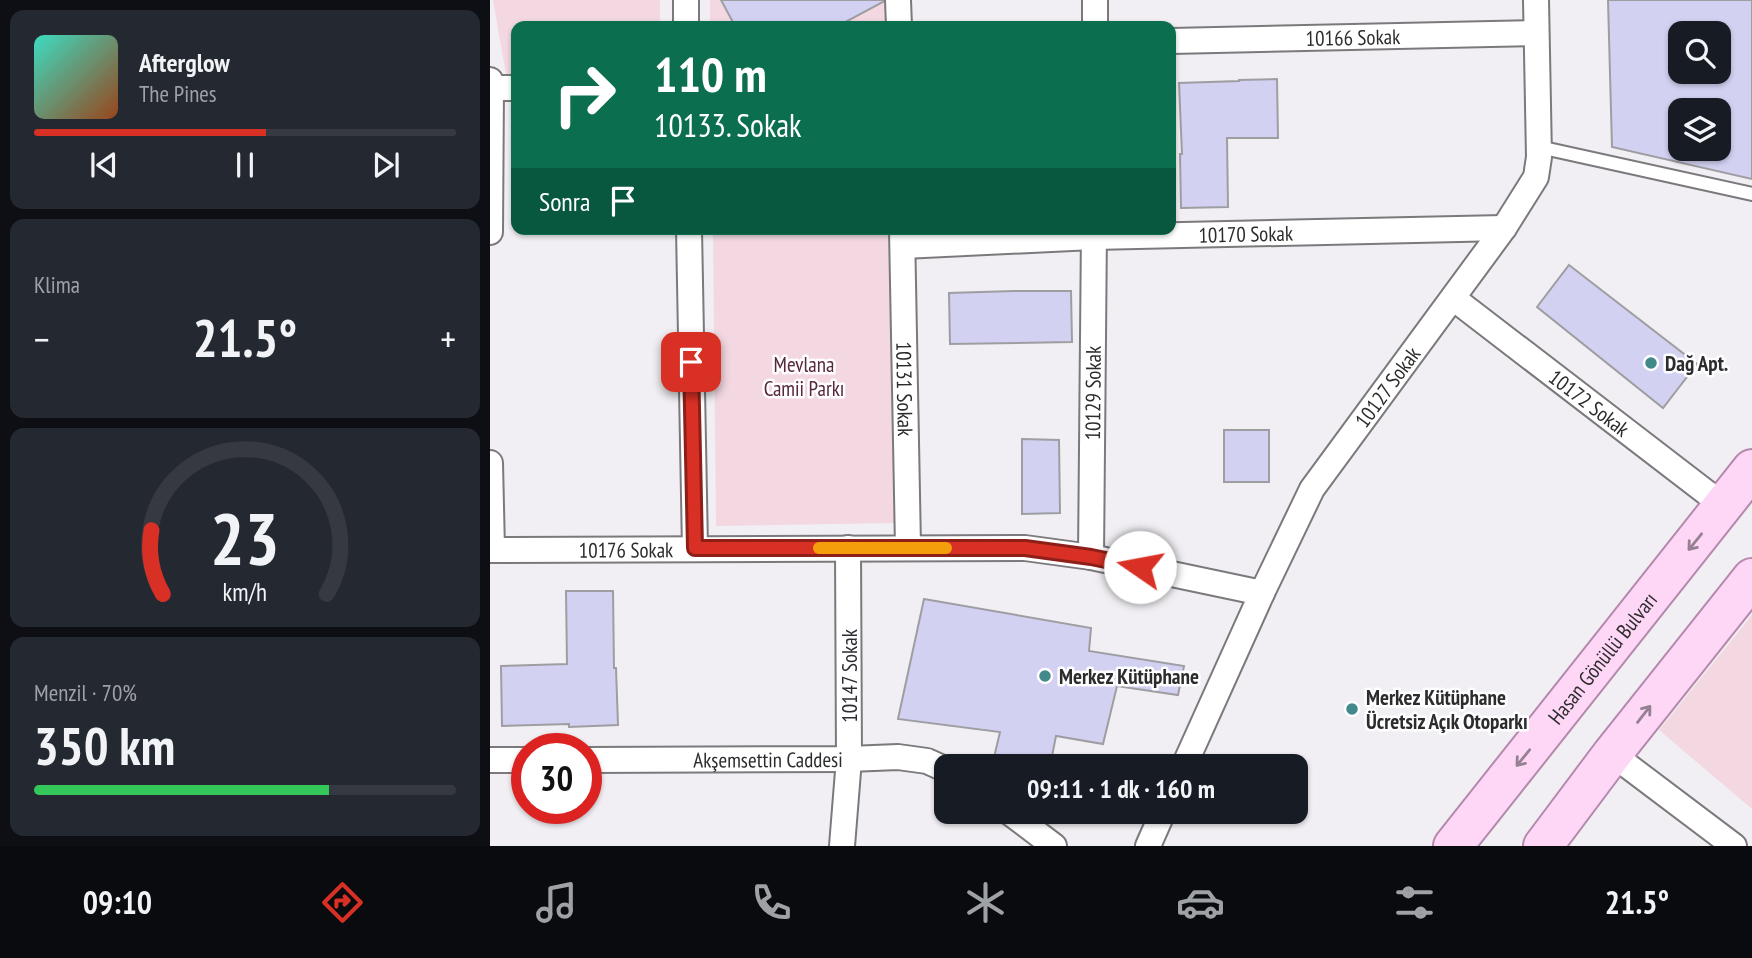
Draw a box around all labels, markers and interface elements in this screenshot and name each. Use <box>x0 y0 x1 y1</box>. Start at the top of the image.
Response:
map controls <box>1668 21 1731 161</box>
button: search <box>1668 21 1731 84</box>
street label: 10166 Sokak <box>1305 22 1400 52</box>
text: 110 m <box>654 42 767 106</box>
text: Afterglow <box>139 46 230 79</box>
icon: right <box>539 49 630 140</box>
text: The Pines <box>139 79 217 108</box>
button: layers <box>1668 98 1731 161</box>
text: 10133. Sokak <box>654 104 802 146</box>
icon: previous <box>85 146 123 184</box>
icon: pause <box>226 146 264 184</box>
icon: next <box>367 146 405 184</box>
icon: arrive <box>604 182 642 220</box>
text: Sonra <box>539 185 590 218</box>
street label: 10170 Sokak <box>1198 219 1293 248</box>
text: Klima <box>34 270 80 299</box>
text: 21.5° <box>193 304 297 371</box>
text: − <box>34 314 50 363</box>
text: + <box>440 314 456 363</box>
pin <box>661 332 721 392</box>
street label: 10131 Sokak <box>891 341 919 436</box>
street label: 10127 Sokak <box>1349 341 1426 433</box>
icon: arrive <box>672 343 710 381</box>
street label: 10129 Sokak <box>1079 346 1106 440</box>
place label: Dağ Apt. <box>1665 350 1728 377</box>
park label: Mevlana Camii Parkı <box>764 351 844 402</box>
marker: Dağ Apt. <box>1643 355 1659 371</box>
street label: 10172 Sokak <box>1544 363 1635 442</box>
text: 23 <box>210 490 280 584</box>
position arrow <box>1103 530 1177 604</box>
one-way arrow <box>1687 533 1703 551</box>
street label: 10176 Sokak <box>579 536 673 563</box>
text: km/h <box>223 575 267 607</box>
street label: Hasan Gönüllü Bulvarı <box>1542 587 1663 729</box>
street label: 10147 Sokak <box>836 629 863 723</box>
place label: Merkez Kütüphane <box>1059 663 1199 690</box>
marker: Merkez Kütüphane <box>1037 668 1053 684</box>
text: Menzil · 70% <box>34 678 137 707</box>
place label: Merkez Kütüphane Ücretsiz Açık Otoparkı <box>1366 684 1528 735</box>
marker: Merkez Kütüphane Ücretsiz Açık Otoparkı <box>1344 701 1360 717</box>
one-way arrow <box>1636 706 1652 724</box>
text: 350 km <box>34 712 175 779</box>
speed limit sign: 30 <box>511 733 602 824</box>
street label: Akşemsettin Caddesi <box>693 746 843 773</box>
one-way arrow <box>1515 749 1530 767</box>
text: 09:11 · 1 dk · 160 m <box>1027 772 1215 805</box>
icon: directions <box>318 878 367 927</box>
icon: music <box>532 878 581 927</box>
icon: phone <box>747 878 796 927</box>
icon: climate <box>961 878 1010 927</box>
icon: car <box>1176 878 1225 927</box>
icon: filters <box>1390 878 1439 927</box>
text: 09:10 <box>83 881 152 923</box>
text: 21.5° <box>1605 881 1669 923</box>

